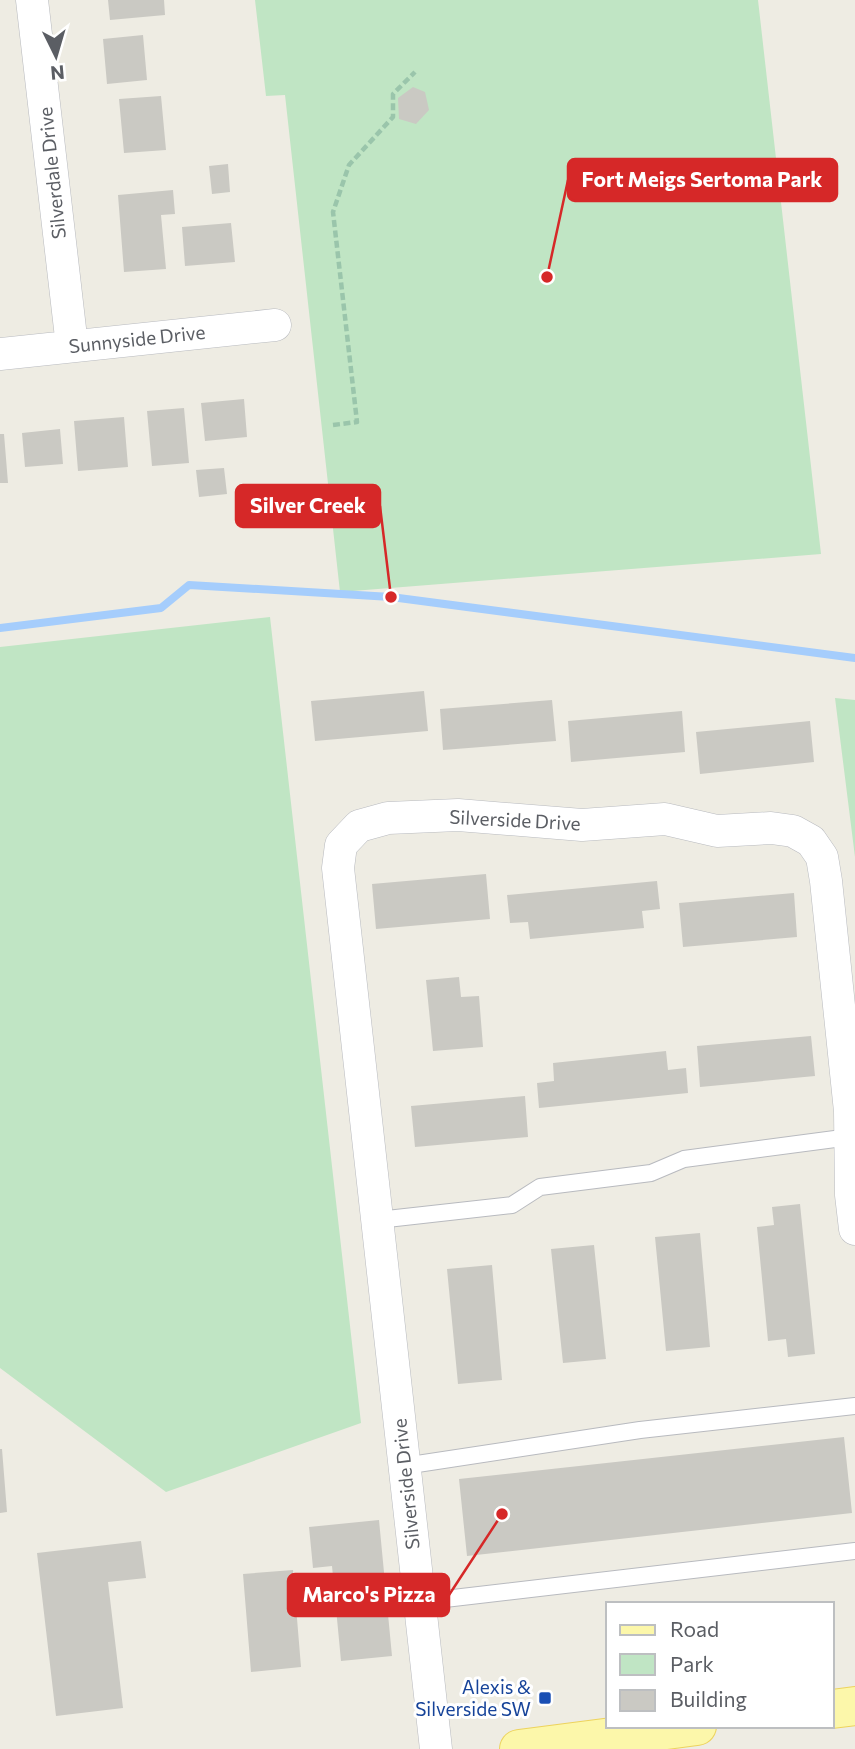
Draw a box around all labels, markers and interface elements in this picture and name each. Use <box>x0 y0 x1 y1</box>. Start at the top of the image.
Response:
north arrow <box>21 21 91 91</box>
text: N <box>49 61 66 86</box>
street label: Silverdale Drive <box>33 106 70 240</box>
callout: Fort Meigs Sertoma Park <box>568 159 837 201</box>
text: Fort Meigs Sertoma Park <box>582 166 822 191</box>
street label: Sunnyside Drive <box>68 320 206 357</box>
callout: Silver Creek <box>236 485 380 527</box>
text: Silver Creek <box>250 492 366 517</box>
street label: Silverside Drive <box>449 805 581 834</box>
street label: Silverside Drive <box>387 1417 424 1551</box>
callout: Marco's Pizza <box>288 1574 449 1616</box>
text: Marco's Pizza <box>303 1581 435 1606</box>
legend <box>606 1602 834 1728</box>
text: Road <box>670 1616 719 1641</box>
text: Park <box>670 1651 714 1676</box>
place label: Alexis & Silverside SW <box>415 1675 531 1720</box>
text: Building <box>670 1686 747 1711</box>
marker: Alexis & Silverside SW <box>537 1690 553 1706</box>

